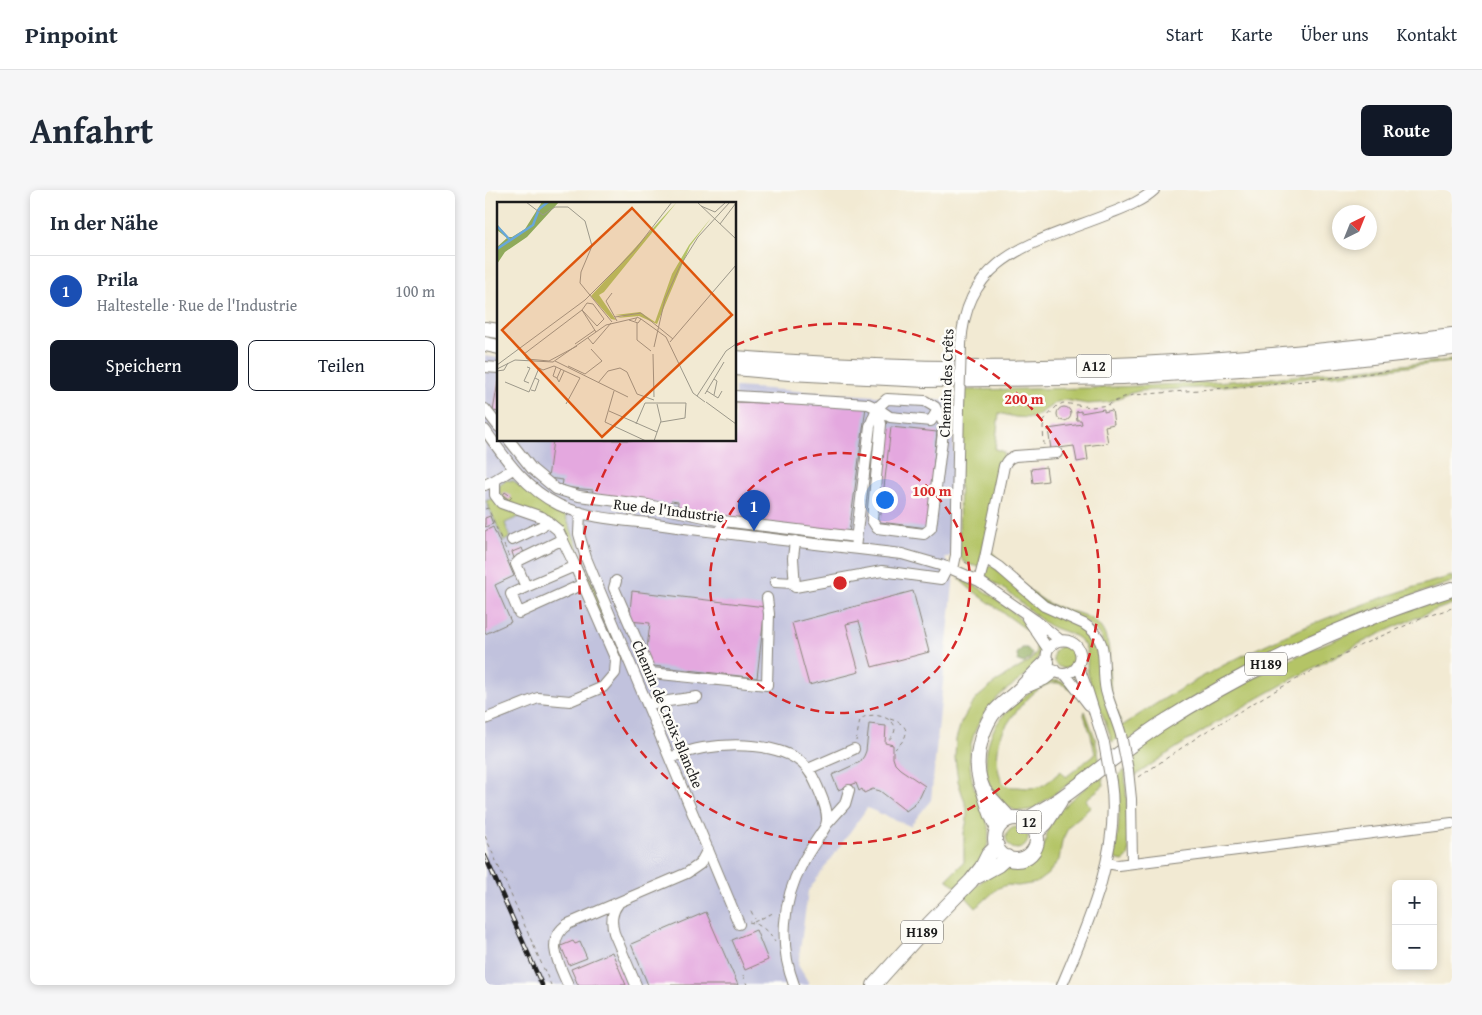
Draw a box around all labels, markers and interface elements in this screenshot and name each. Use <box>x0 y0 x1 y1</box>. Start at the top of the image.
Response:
text: Pinpoint <box>25 17 118 52</box>
text: Start <box>1166 21 1203 48</box>
text: Karte <box>1231 21 1273 48</box>
text: Über uns <box>1301 21 1369 48</box>
text: Kontakt <box>1397 21 1457 48</box>
text: Anfahrt <box>30 105 153 156</box>
button: Route <box>1361 105 1452 156</box>
inset map <box>497 202 736 441</box>
north arrow <box>1332 205 1377 250</box>
text: In der Nähe <box>50 207 158 238</box>
text: Prila <box>97 265 138 293</box>
text: 1 <box>62 279 70 303</box>
text: 100 m <box>395 279 435 303</box>
text: Haltestelle · Rue de l'Industrie <box>97 293 297 317</box>
street label: Chemin des Crêts <box>934 328 958 438</box>
button: Speichern <box>50 340 238 391</box>
button: Teilen <box>248 340 435 391</box>
road number: A12 <box>1077 355 1111 378</box>
text: 200 m <box>1004 388 1044 409</box>
text: 100 m <box>912 480 952 501</box>
your location <box>872 487 898 513</box>
pin: 1 <box>738 490 770 531</box>
street label: Rue de l'Industrie <box>612 493 726 527</box>
centre of rings <box>831 574 849 592</box>
street label: Chemin de Croix-Blanche <box>627 637 709 791</box>
road number: H189 <box>1245 652 1287 676</box>
road number: 12 <box>1017 810 1041 834</box>
map controls <box>1392 880 1437 970</box>
button: + <box>1392 880 1437 925</box>
road number: H189 <box>901 920 943 944</box>
button: − <box>1392 925 1437 970</box>

